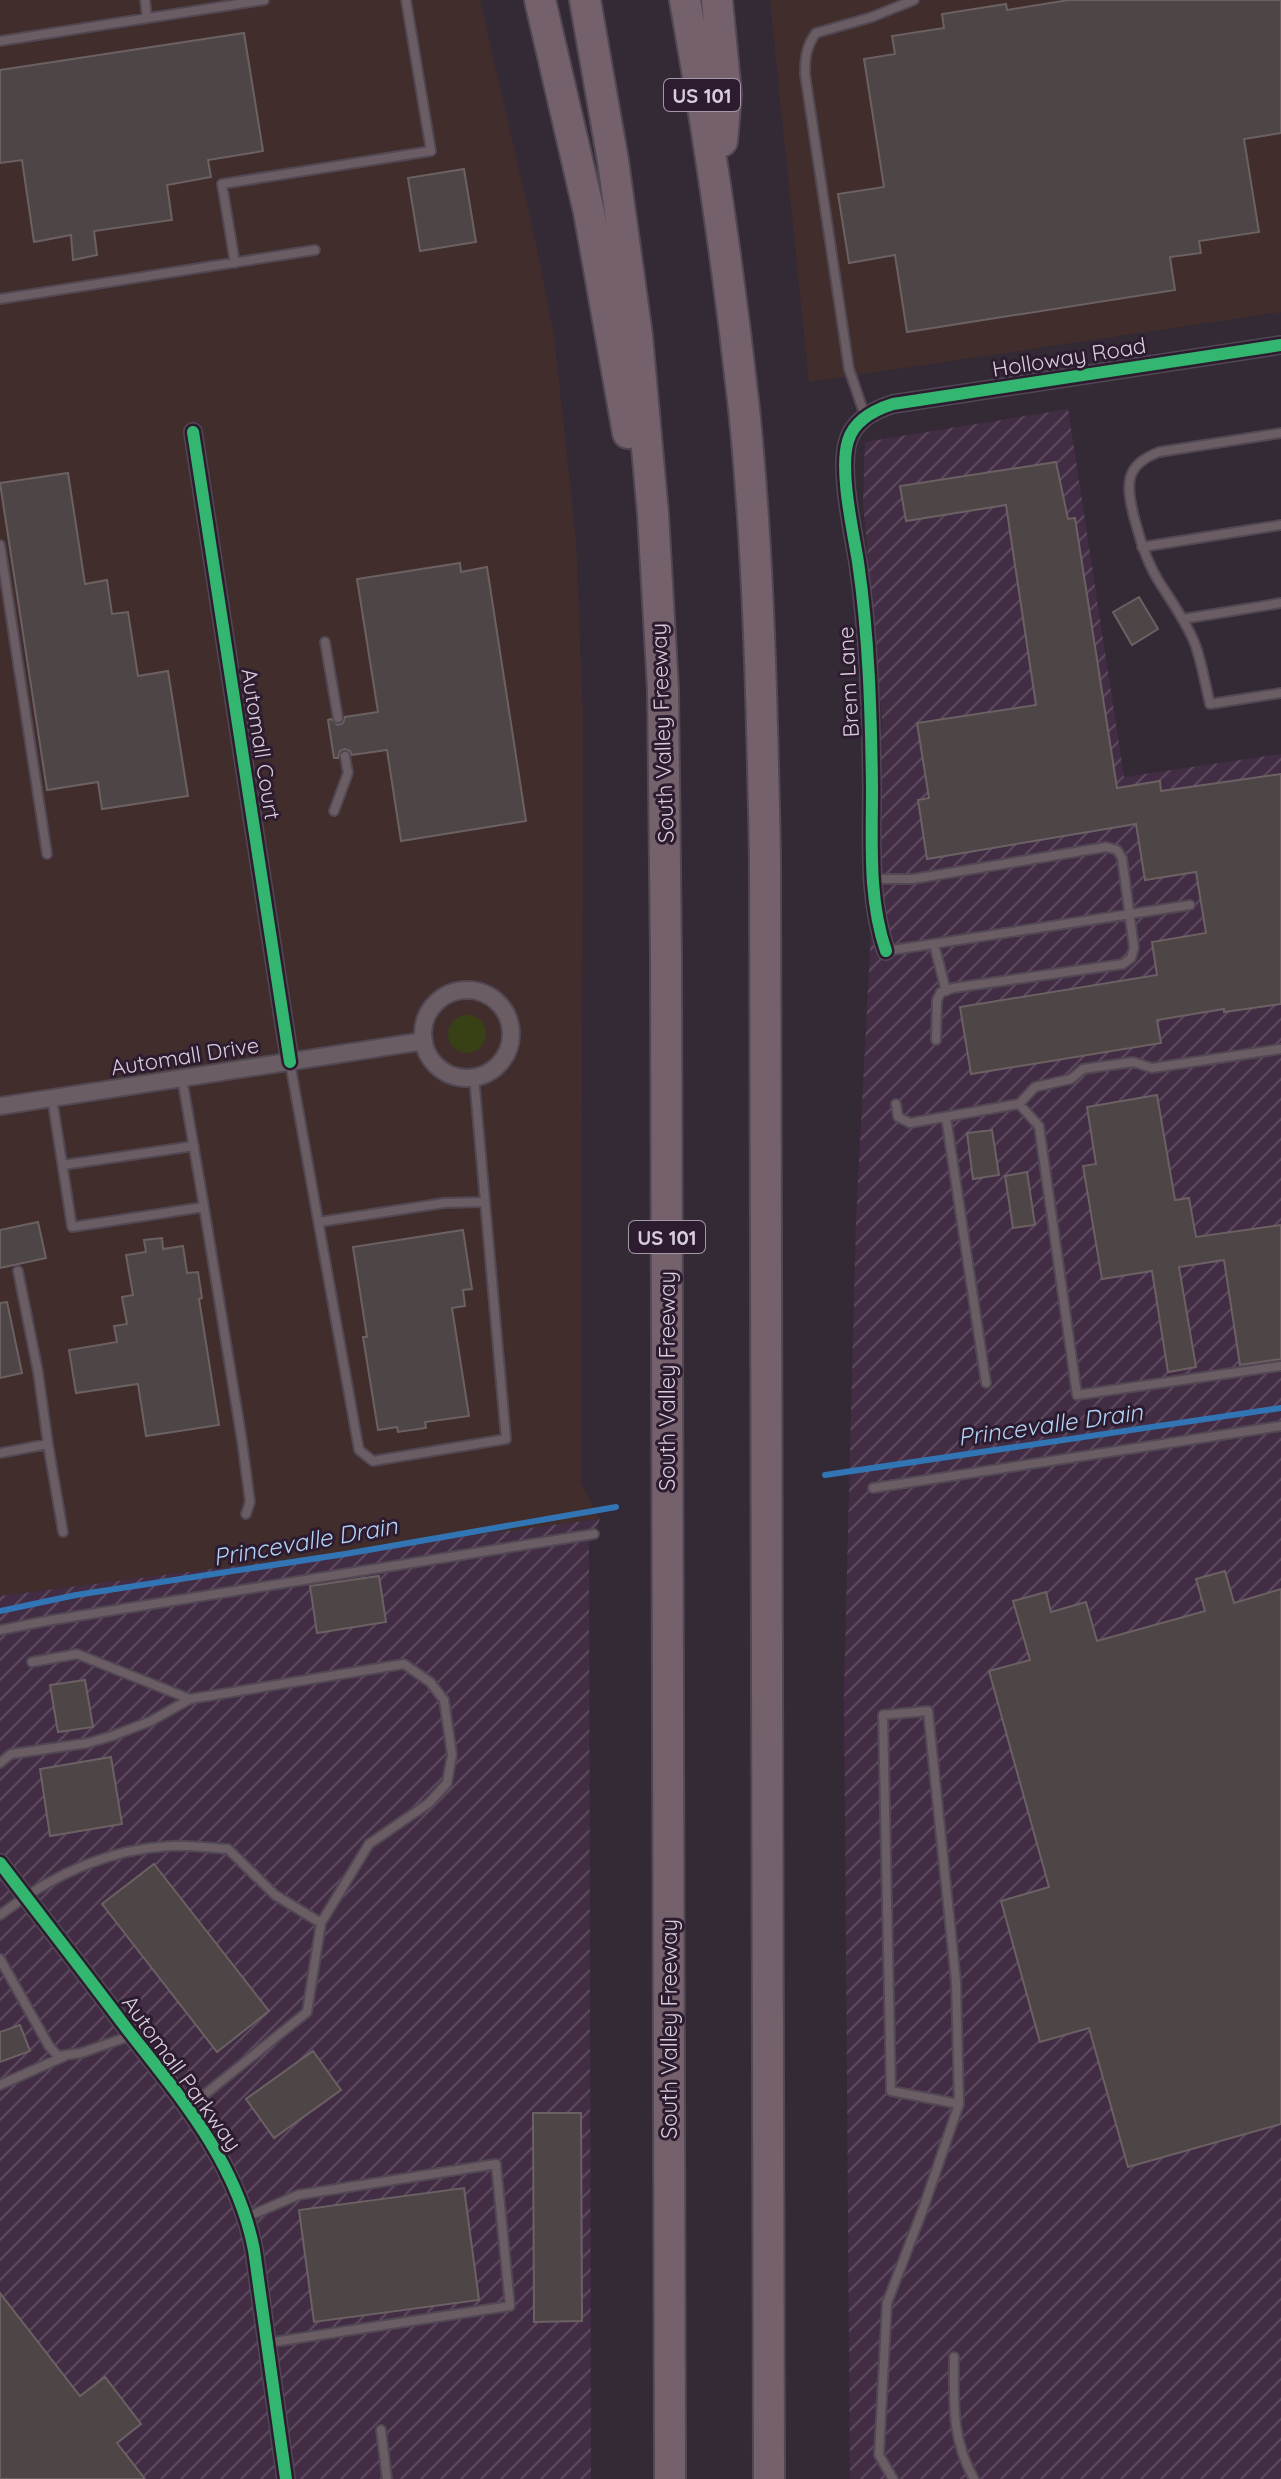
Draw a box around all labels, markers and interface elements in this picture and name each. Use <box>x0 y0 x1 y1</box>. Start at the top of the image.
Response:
road number: US 101 <box>664 79 740 111</box>
street label: Holloway Road <box>990 331 1148 383</box>
street label: South Valley Freeway <box>644 623 680 843</box>
street label: Brem Lane <box>831 626 865 738</box>
street label: Automall Court <box>235 666 287 822</box>
street label: Automall Drive <box>109 1030 261 1082</box>
road number: US 101 <box>629 1221 705 1253</box>
street label: South Valley Freeway <box>653 1271 681 1491</box>
water label: Princevalle Drain <box>956 1396 1145 1452</box>
water label: Princevalle Drain <box>211 1510 400 1572</box>
street label: South Valley Freeway <box>655 1919 683 2139</box>
street label: Automall Parkway <box>116 1990 248 2156</box>

